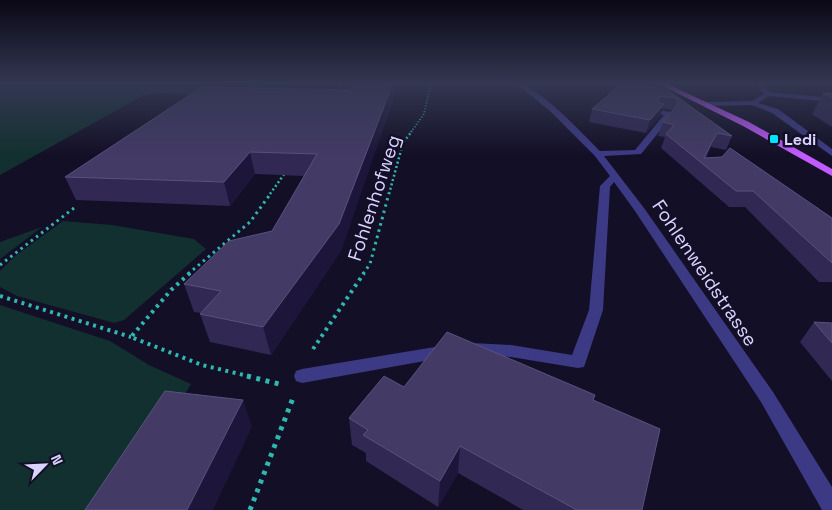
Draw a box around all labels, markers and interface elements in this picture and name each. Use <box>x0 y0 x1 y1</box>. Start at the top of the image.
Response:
place label: Ledi <box>784 129 816 150</box>
street label: Fohlenhofweg <box>342 132 406 264</box>
marker: Ledi <box>768 133 780 145</box>
street label: Fohlenweidstrasse <box>647 195 763 351</box>
north arrow <box>20 440 70 490</box>
text: N <box>47 452 67 468</box>

